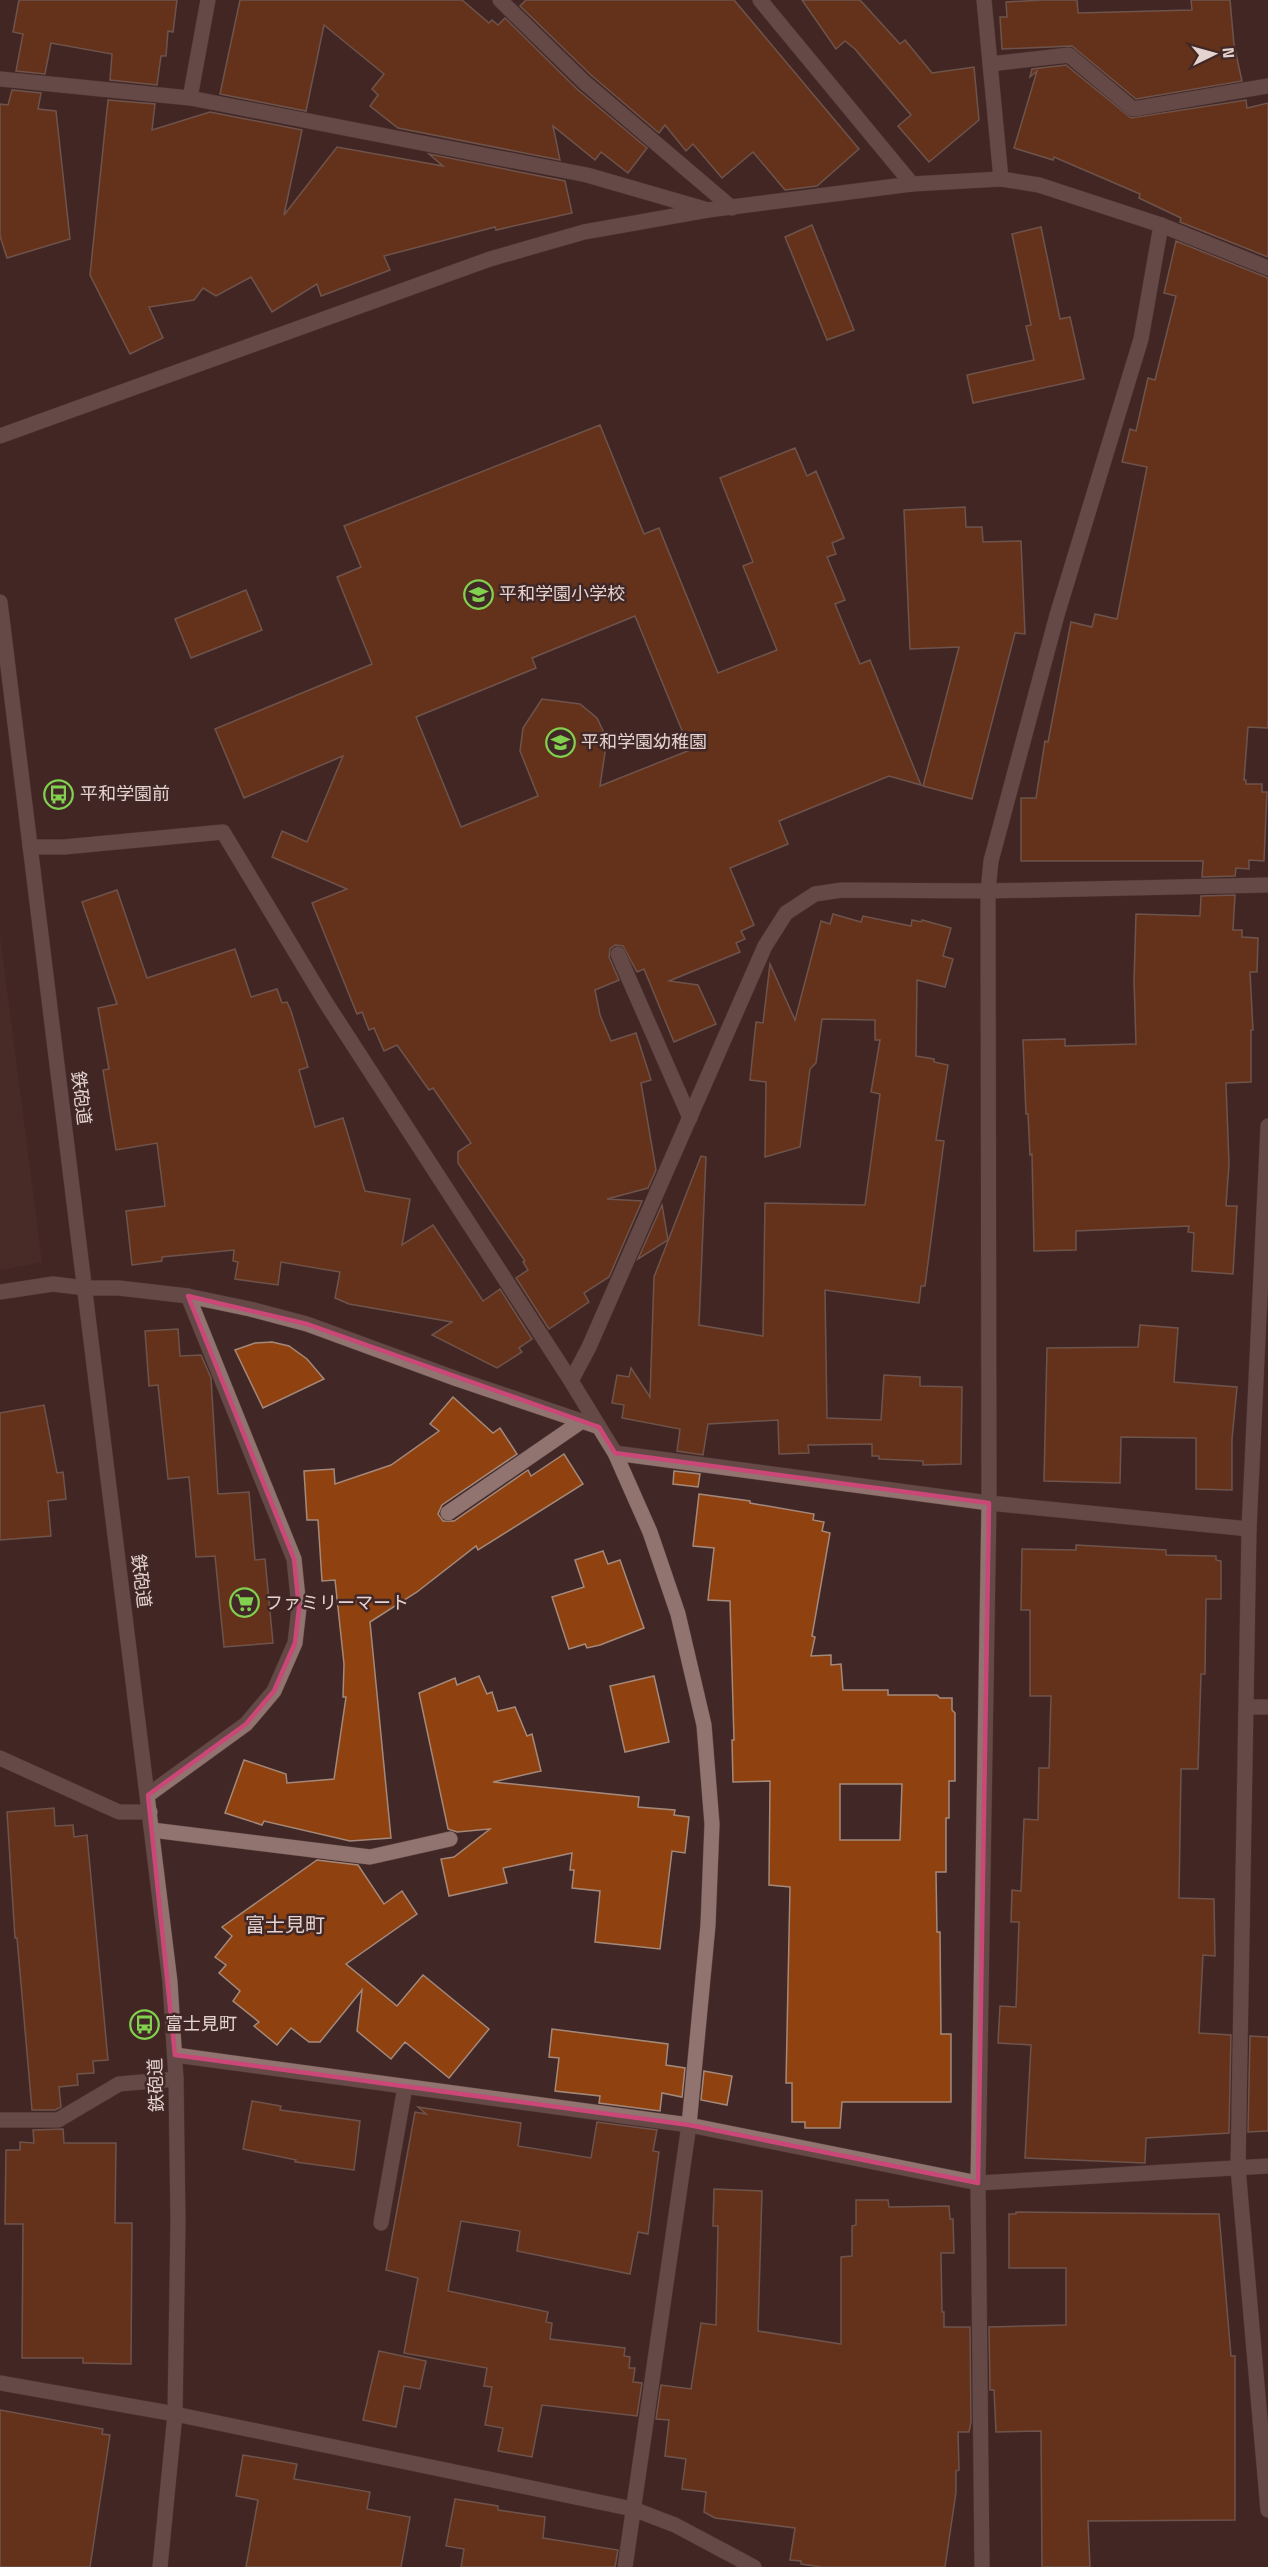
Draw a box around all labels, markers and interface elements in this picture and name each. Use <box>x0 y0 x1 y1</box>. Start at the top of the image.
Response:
north arrow <box>1184 24 1244 84</box>
text: N <box>1217 46 1241 59</box>
school or university icon: 平和学園小学校 <box>462 578 494 610</box>
place label: 平和学園小学校 <box>499 580 625 607</box>
school or university icon: 平和学園幼稚園 <box>544 726 576 758</box>
place label: 平和学園幼稚園 <box>581 728 707 755</box>
bus stop icon: 平和学園前 <box>43 778 75 810</box>
place label: 平和学園前 <box>80 780 170 807</box>
street label: 鉄砲道 <box>65 1069 98 1126</box>
street label: 鉄砲道 <box>125 1552 158 1609</box>
supermarket icon: ファミリーマート <box>228 1587 260 1619</box>
place label: ファミリーマート <box>265 1589 409 1616</box>
district label: 富士見町 <box>245 1909 325 1940</box>
bus stop icon: 富士見町 <box>128 2008 160 2040</box>
place label: 富士見町 <box>165 2010 237 2037</box>
street label: 鉄砲道 <box>141 2058 170 2112</box>

